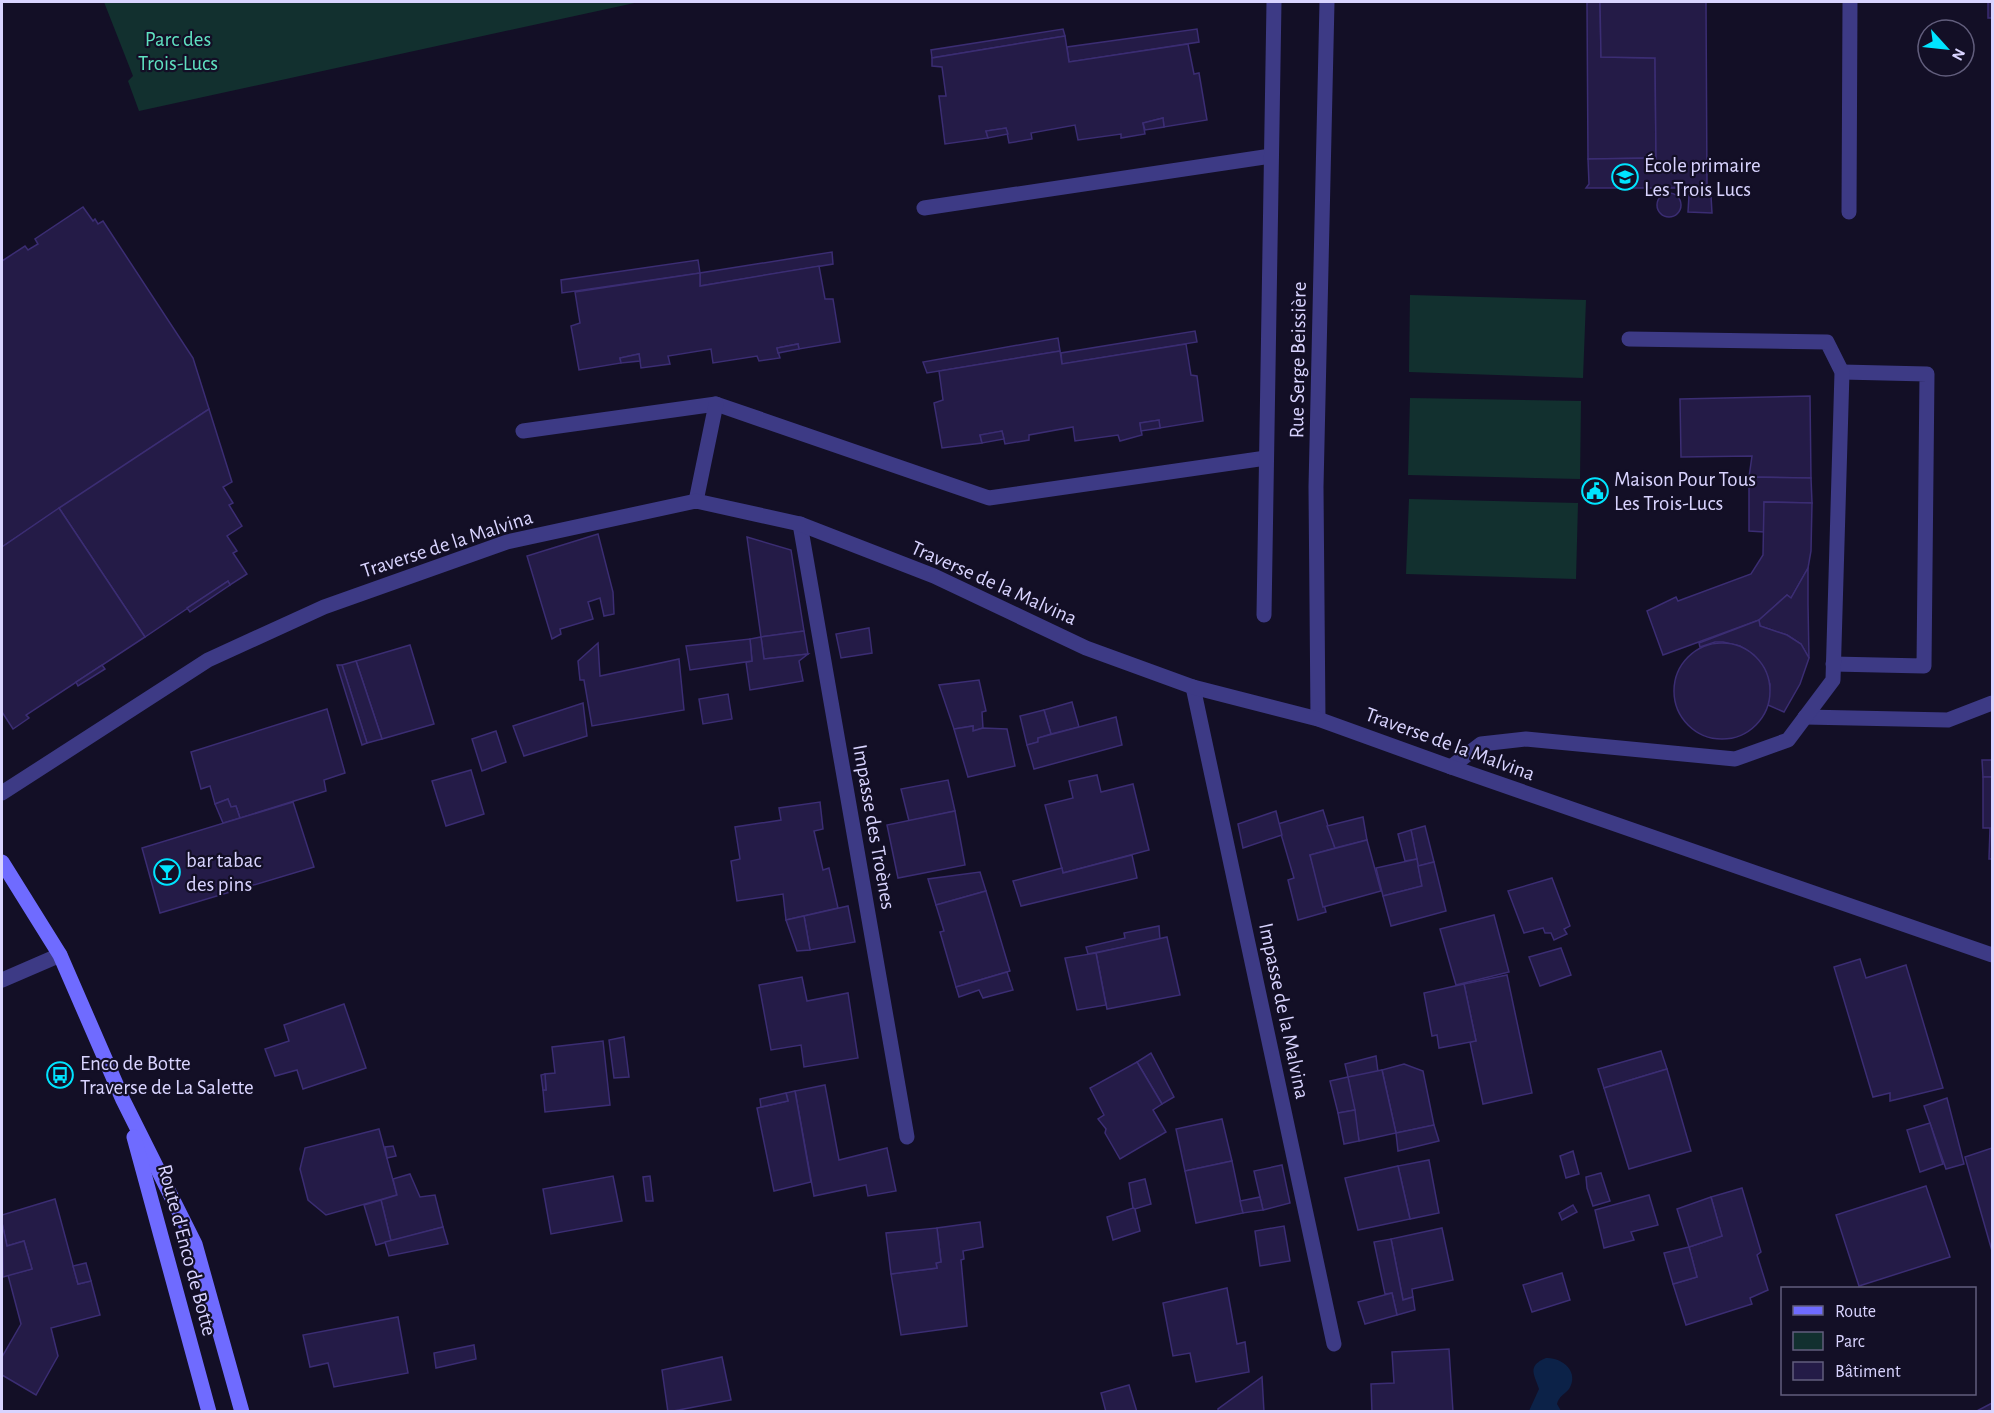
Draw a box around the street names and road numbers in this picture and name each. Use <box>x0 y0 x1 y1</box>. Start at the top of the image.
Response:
street label: Rue Serge Beissière <box>1286 281 1310 439</box>
street label: Traverse de la Malvina <box>359 506 536 582</box>
street label: Traverse de la Malvina <box>908 537 1080 629</box>
street label: Traverse de la Malvina <box>1362 704 1538 785</box>
street label: Impasse des Troènes <box>849 743 899 911</box>
street label: Impasse de la Malvina <box>1255 921 1313 1101</box>
street label: Route d'Enco de Botte <box>154 1162 220 1338</box>

